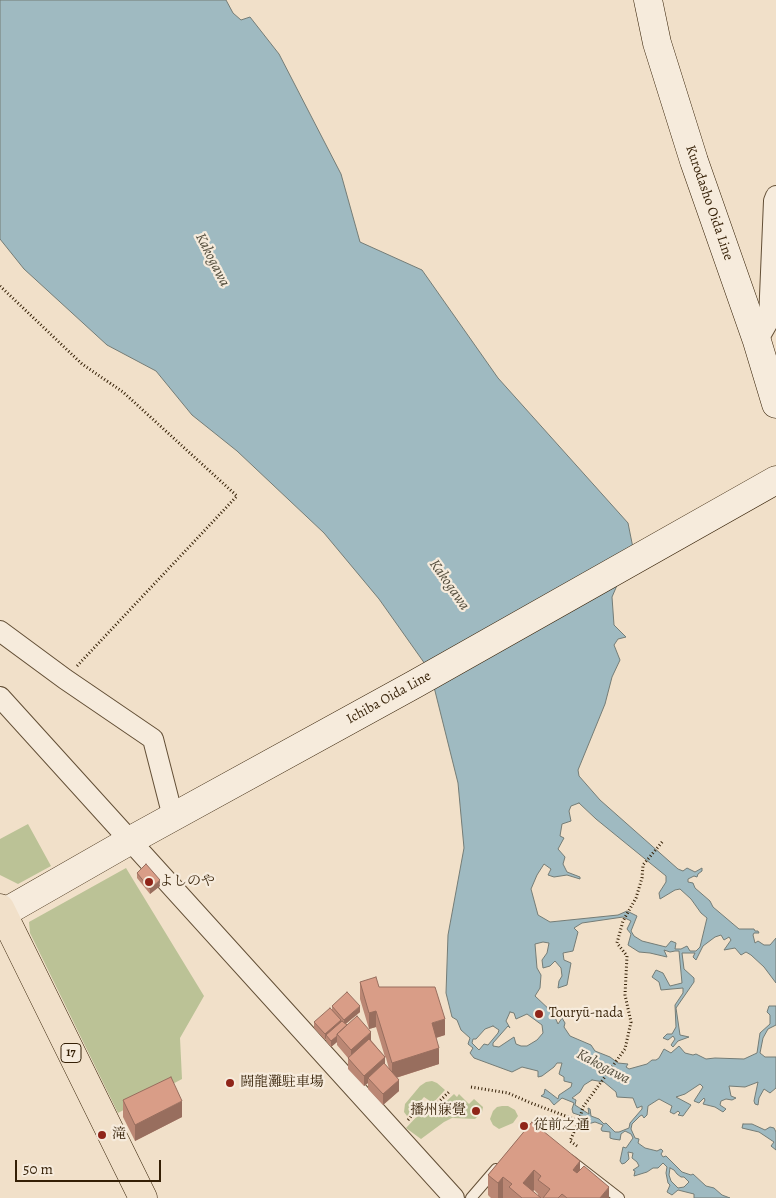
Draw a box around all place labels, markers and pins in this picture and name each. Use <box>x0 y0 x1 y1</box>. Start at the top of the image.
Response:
place label: よしのや <box>159 874 215 890</box>
marker: よしのや <box>143 876 155 888</box>
place label: Touryū-nada <box>549 1006 623 1022</box>
marker: Touryū-nada <box>533 1008 545 1020</box>
place label: 闘龍灘駐車場 <box>240 1075 324 1091</box>
marker: 闘龍灘駐車場 <box>224 1077 236 1089</box>
place label: 播州寐覺 <box>410 1103 466 1119</box>
marker: 播州寐覺 <box>470 1105 482 1117</box>
place label: 従前之通 <box>534 1118 590 1134</box>
marker: 従前之通 <box>518 1120 530 1132</box>
place label: 滝 <box>112 1127 126 1143</box>
marker: 滝 <box>96 1129 108 1141</box>

